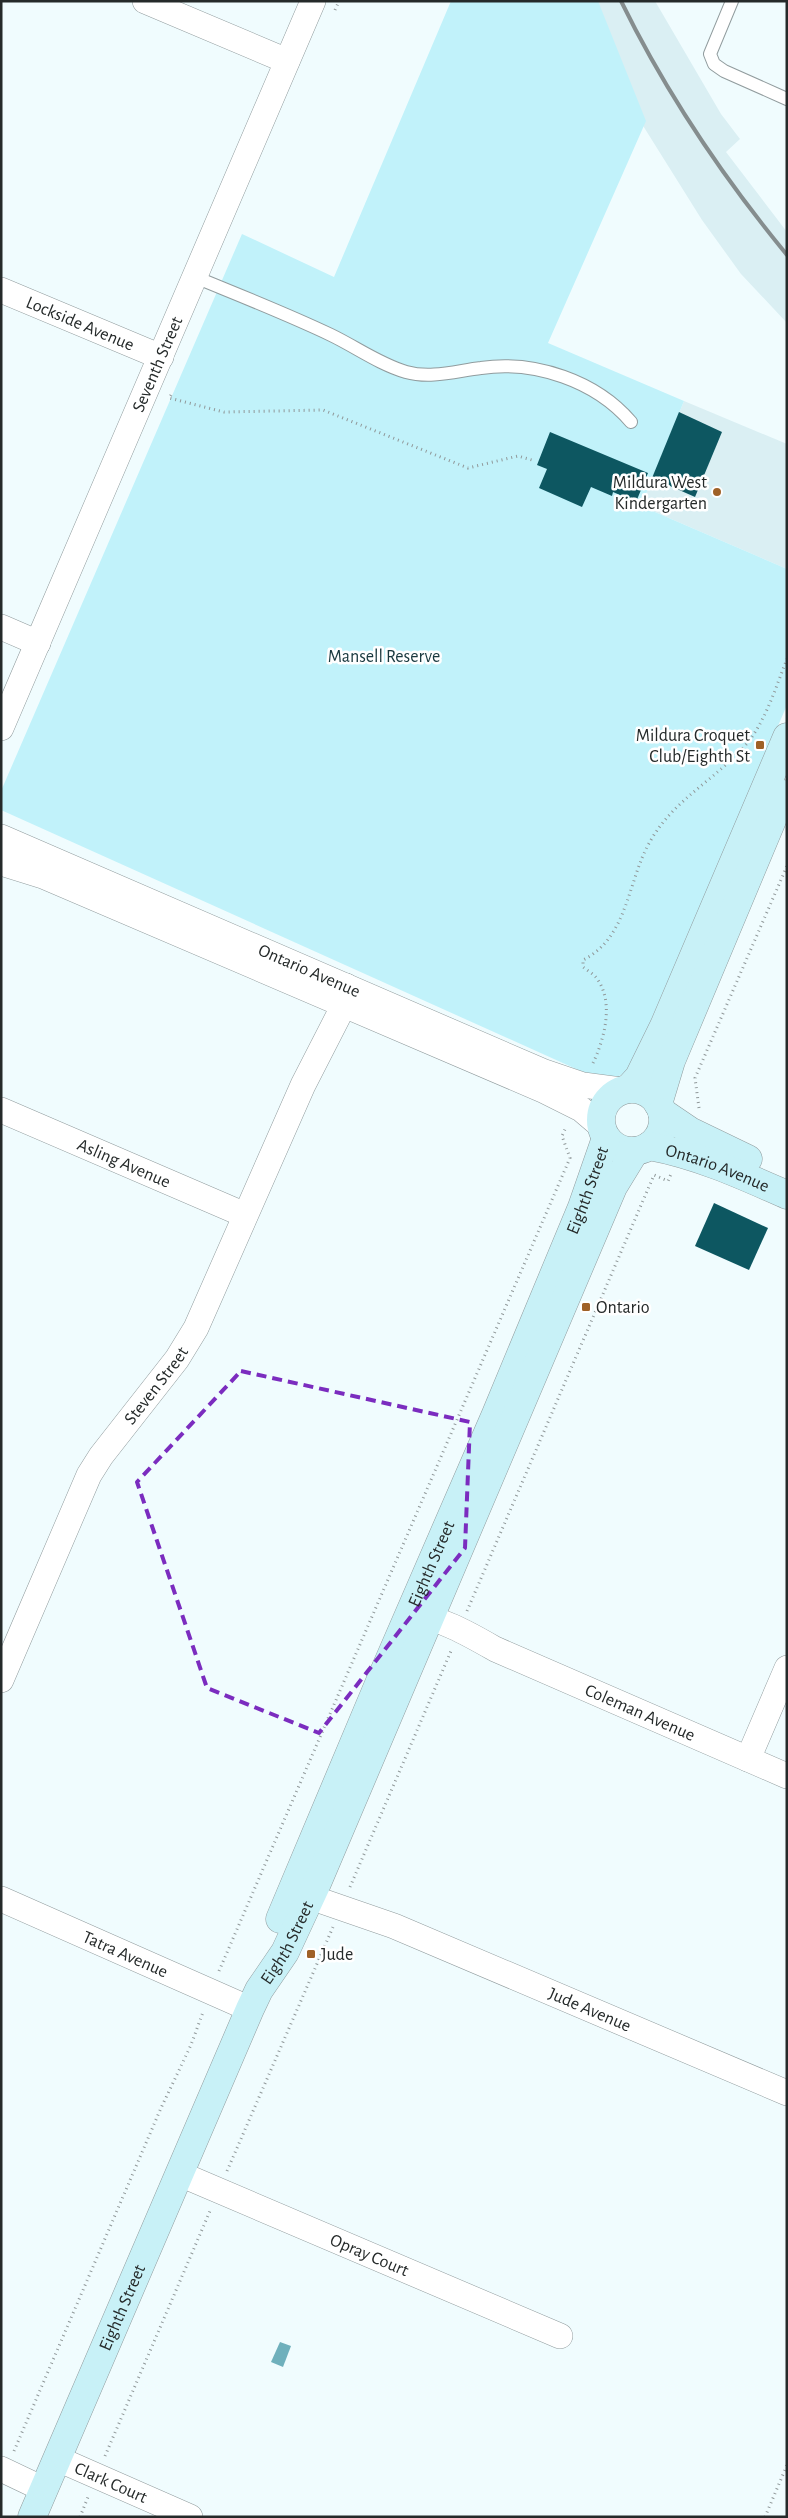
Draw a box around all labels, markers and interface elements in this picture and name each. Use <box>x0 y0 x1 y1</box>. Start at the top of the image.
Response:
street label: Lockside Avenue <box>23 294 137 355</box>
street label: Seventh Street <box>130 314 187 415</box>
place label: Mildura West Kindergarten <box>613 474 707 513</box>
marker: Mildura West Kindergarten <box>711 486 723 498</box>
park label: Mansell Reserve <box>328 648 440 666</box>
place label: Mildura Croquet Club/Eighth St <box>636 727 750 766</box>
marker: Mildura Croquet Club/Eighth St <box>754 739 766 751</box>
street label: Ontario Avenue <box>255 941 363 1001</box>
street label: Asling Avenue <box>74 1136 173 1192</box>
street label: Ontario Avenue <box>664 1142 772 1196</box>
street label: Eighth Street <box>564 1144 612 1237</box>
place label: Ontario <box>596 1299 650 1317</box>
marker: Ontario <box>580 1301 592 1313</box>
street label: Steven Street <box>121 1344 192 1428</box>
street label: Eighth Street <box>405 1518 459 1610</box>
street label: Coleman Avenue <box>582 1681 698 1745</box>
street label: Eighth Street <box>258 1899 317 1988</box>
street label: Tatra Avenue <box>80 1928 170 1982</box>
place label: Jude <box>321 1946 353 1964</box>
marker: Jude <box>305 1948 317 1960</box>
street label: Jude Avenue <box>546 1985 633 2036</box>
street label: Opray Court <box>327 2231 411 2280</box>
street label: Eighth Street <box>96 2262 149 2354</box>
street label: Clark Court <box>72 2459 150 2507</box>

